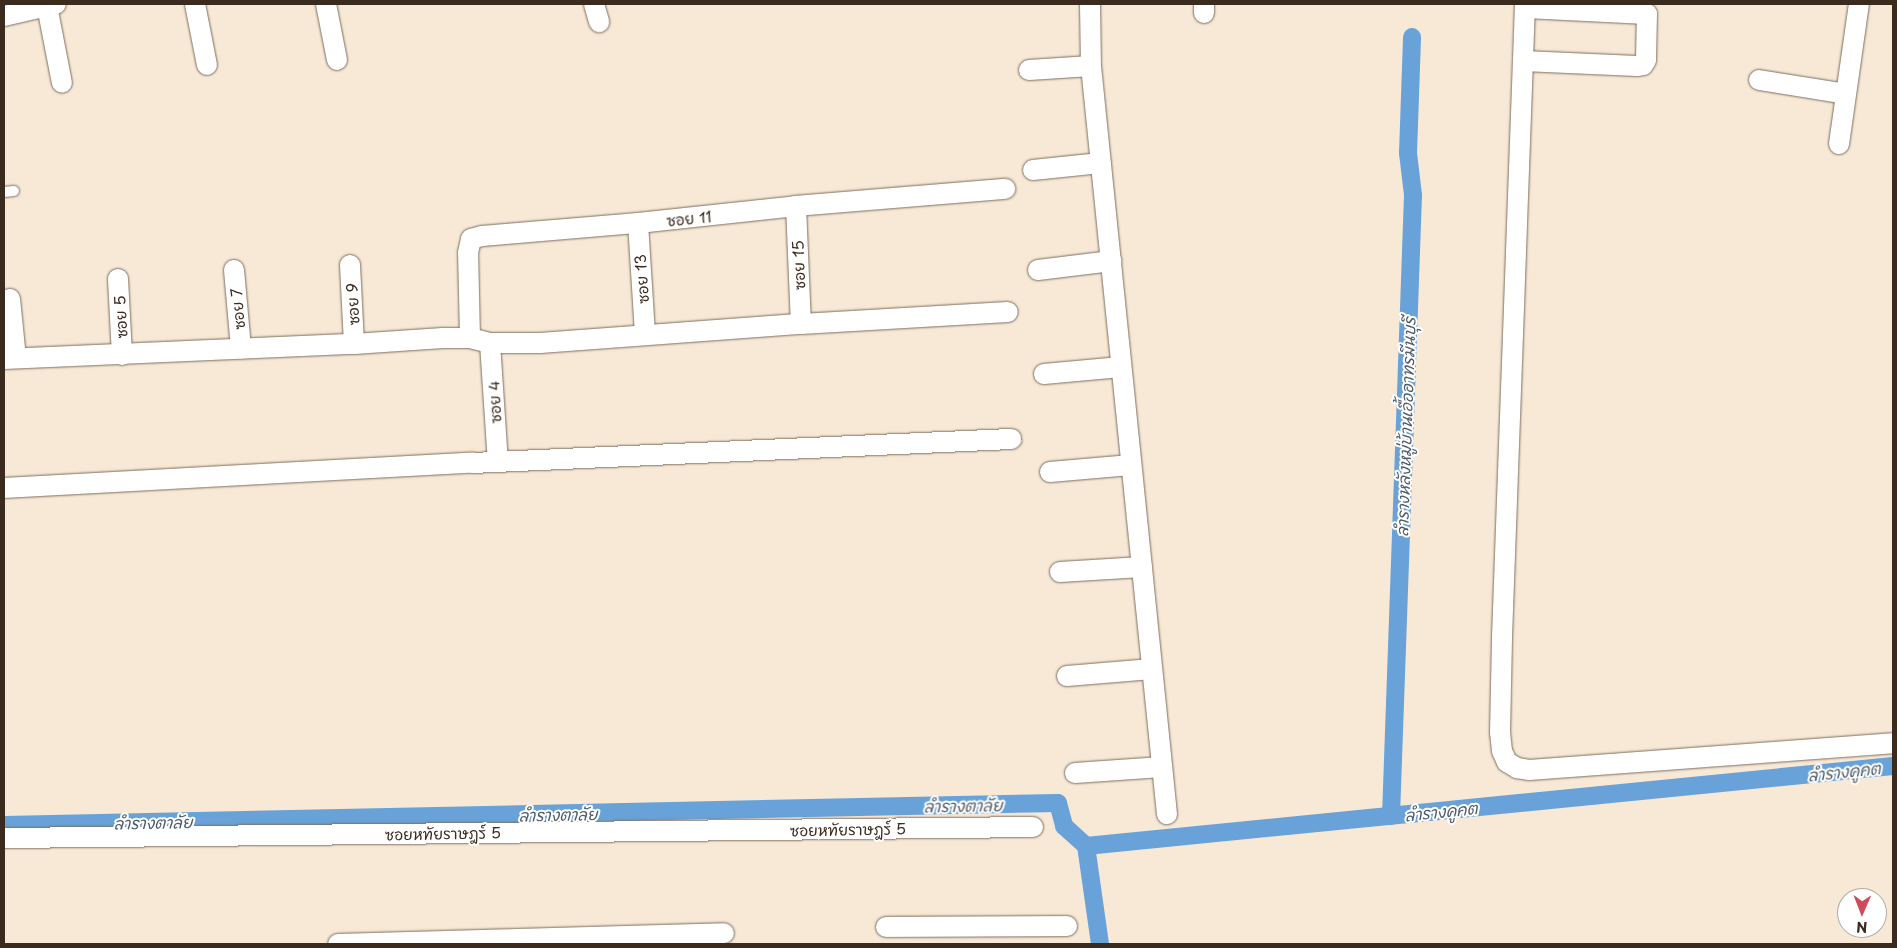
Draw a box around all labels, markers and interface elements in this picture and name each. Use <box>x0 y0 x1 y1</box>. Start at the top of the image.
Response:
street label: ซอย 11 <box>665 207 713 229</box>
street label: ซอย 15 <box>788 240 808 290</box>
street label: ซอย 13 <box>630 254 652 304</box>
street label: ซอย 9 <box>342 283 362 325</box>
street label: ซอย 7 <box>226 288 248 330</box>
street label: ซอย 5 <box>110 295 130 339</box>
water label: ลำรางหลังหมู่บ้านเอื้ออาทรมีนบุรี <box>1392 317 1418 537</box>
street label: ซอย 4 <box>484 380 504 424</box>
water label: ลำรางคูคต <box>1807 758 1881 784</box>
water label: ลำรางตาลัย <box>923 795 1003 815</box>
water label: ลำรางคูคต <box>1404 798 1478 824</box>
water label: ลำรางตาลัย <box>518 804 598 824</box>
water label: ลำรางตาลัย <box>113 812 193 832</box>
street label: ซอยหทัยราษฎร์ 5 <box>790 819 906 839</box>
street label: ซอยหทัยราษฎร์ 5 <box>385 823 501 843</box>
north arrow <box>1837 888 1887 938</box>
text: N <box>1856 917 1867 938</box>

